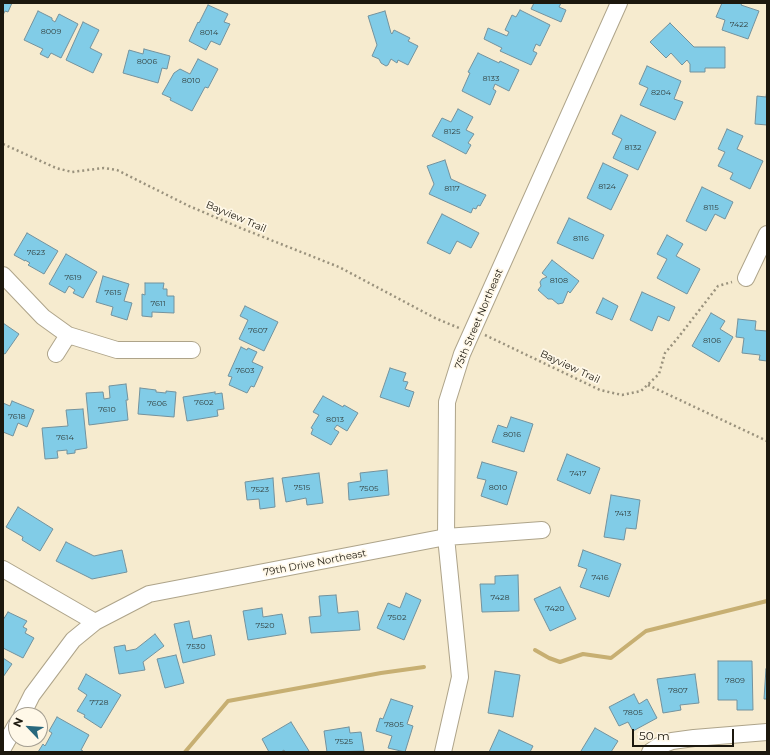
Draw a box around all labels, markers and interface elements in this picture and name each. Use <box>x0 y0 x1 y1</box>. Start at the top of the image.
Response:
house number: 7422 <box>730 20 748 30</box>
house number: 8009 <box>41 27 61 37</box>
house number: 8014 <box>200 28 218 38</box>
house number: 8006 <box>137 57 157 67</box>
house number: 8133 <box>483 74 499 84</box>
house number: 8010 <box>182 76 200 86</box>
house number: 8204 <box>651 88 671 98</box>
house number: 8125 <box>443 127 461 137</box>
house number: 8132 <box>624 143 642 153</box>
house number: 8124 <box>598 182 616 192</box>
house number: 8117 <box>444 184 460 194</box>
street label: Bayview Trail <box>204 199 268 235</box>
house number: 8115 <box>703 203 719 213</box>
house number: 8116 <box>573 234 589 244</box>
house number: 7623 <box>27 248 45 258</box>
street label: 75th Street Northeast <box>452 267 506 371</box>
house number: 7619 <box>64 273 82 283</box>
house number: 8108 <box>550 276 568 286</box>
house number: 7615 <box>105 288 121 298</box>
house number: 7611 <box>150 299 166 309</box>
house number: 7607 <box>248 326 268 336</box>
house number: 8106 <box>703 336 721 346</box>
street label: Bayview Trail <box>538 348 602 386</box>
house number: 7603 <box>235 366 255 376</box>
house number: 7602 <box>194 398 214 408</box>
house number: 7606 <box>147 399 167 409</box>
house number: 7610 <box>98 405 116 415</box>
house number: 7618 <box>8 412 26 422</box>
house number: 8013 <box>326 415 344 425</box>
house number: 8016 <box>503 430 521 440</box>
house number: 7614 <box>56 433 74 443</box>
house number: 7417 <box>570 469 586 479</box>
house number: 7515 <box>294 483 310 493</box>
house number: 8010 <box>489 483 507 493</box>
house number: 7505 <box>360 484 378 494</box>
house number: 7523 <box>251 485 269 495</box>
house number: 7413 <box>615 509 631 519</box>
street label: 79th Drive Northeast <box>263 547 367 579</box>
house number: 7416 <box>591 573 609 583</box>
house number: 7428 <box>490 593 510 603</box>
house number: 7420 <box>545 604 565 614</box>
house number: 7502 <box>388 613 406 623</box>
house number: 7520 <box>256 621 274 631</box>
house number: 7530 <box>187 642 205 652</box>
house number: 7809 <box>725 676 745 686</box>
house number: 7807 <box>668 686 688 696</box>
house number: 7728 <box>89 698 109 708</box>
north arrow <box>8 707 48 747</box>
house number: 7805 <box>623 708 643 718</box>
text: N <box>10 715 26 729</box>
house number: 7805 <box>384 720 404 730</box>
scale bar <box>634 721 736 747</box>
text: 50 m <box>639 728 670 743</box>
house number: 7525 <box>335 737 353 747</box>

